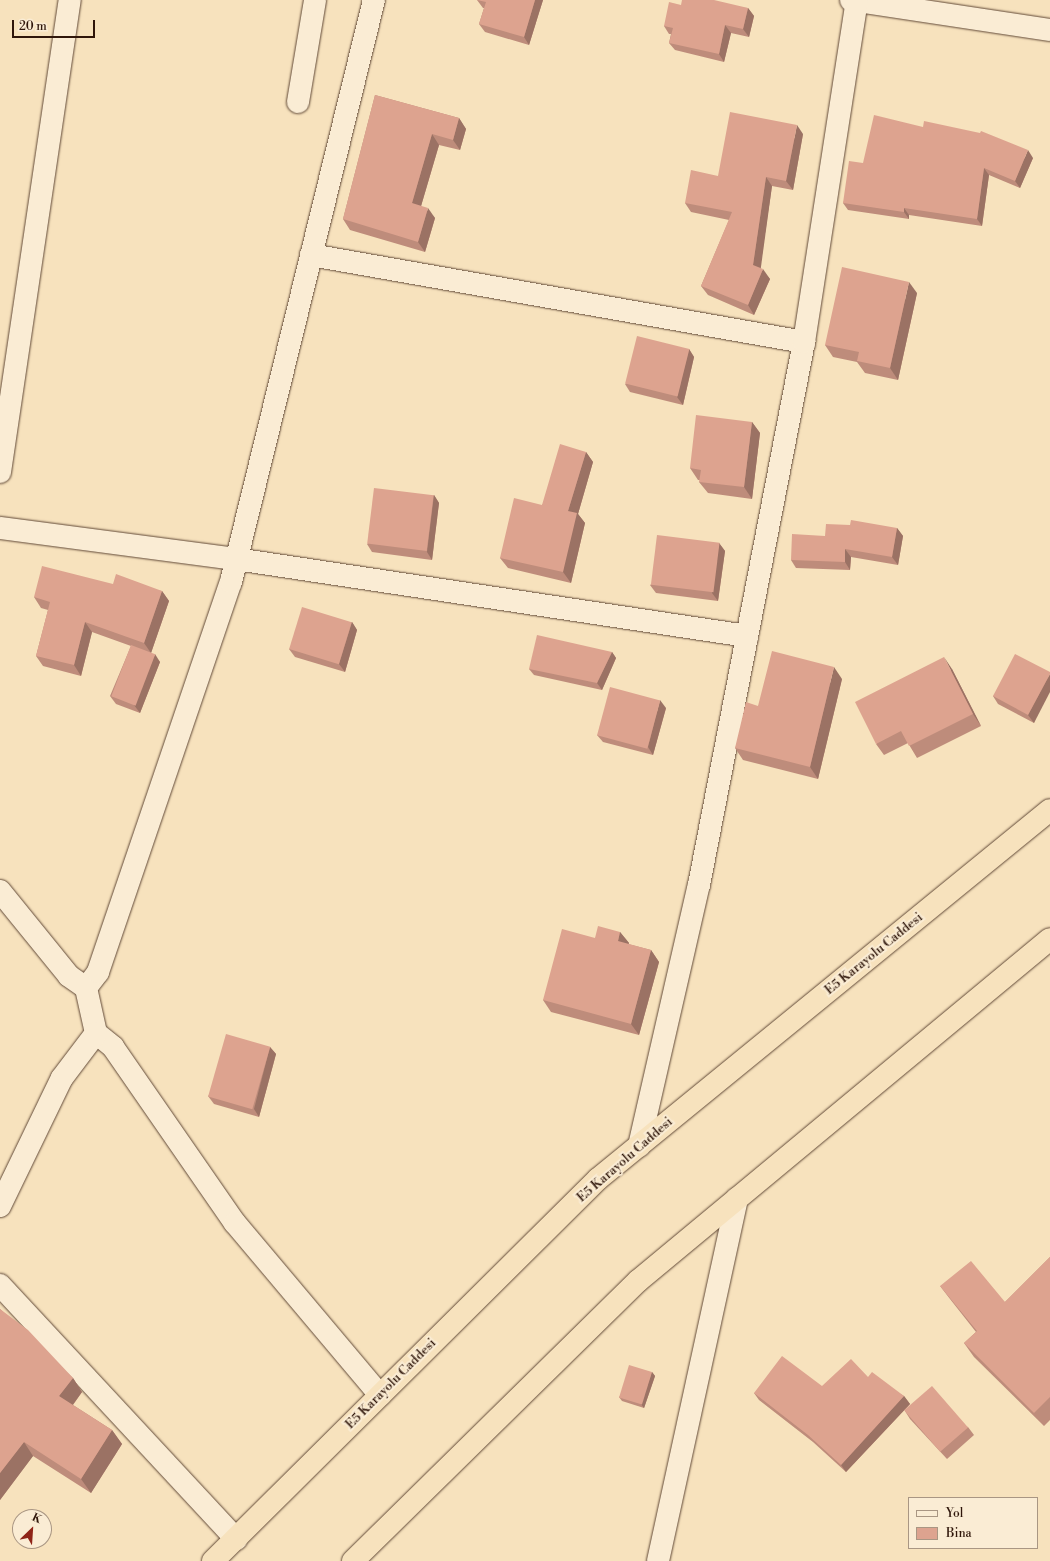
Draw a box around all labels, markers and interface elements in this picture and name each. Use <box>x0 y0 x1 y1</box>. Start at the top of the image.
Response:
scale bar <box>14 12 97 38</box>
text: 20 m <box>19 19 47 34</box>
street label: E5 Karayolu Caddesi <box>822 910 926 998</box>
street label: E5 Karayolu Caddesi <box>574 1114 676 1206</box>
street label: E5 Karayolu Caddesi <box>343 1336 439 1432</box>
legend <box>908 1497 1038 1549</box>
text: Yol <box>946 1506 963 1521</box>
north arrow <box>12 1509 52 1549</box>
text: K <box>30 1511 44 1527</box>
text: Bina <box>946 1526 972 1541</box>

